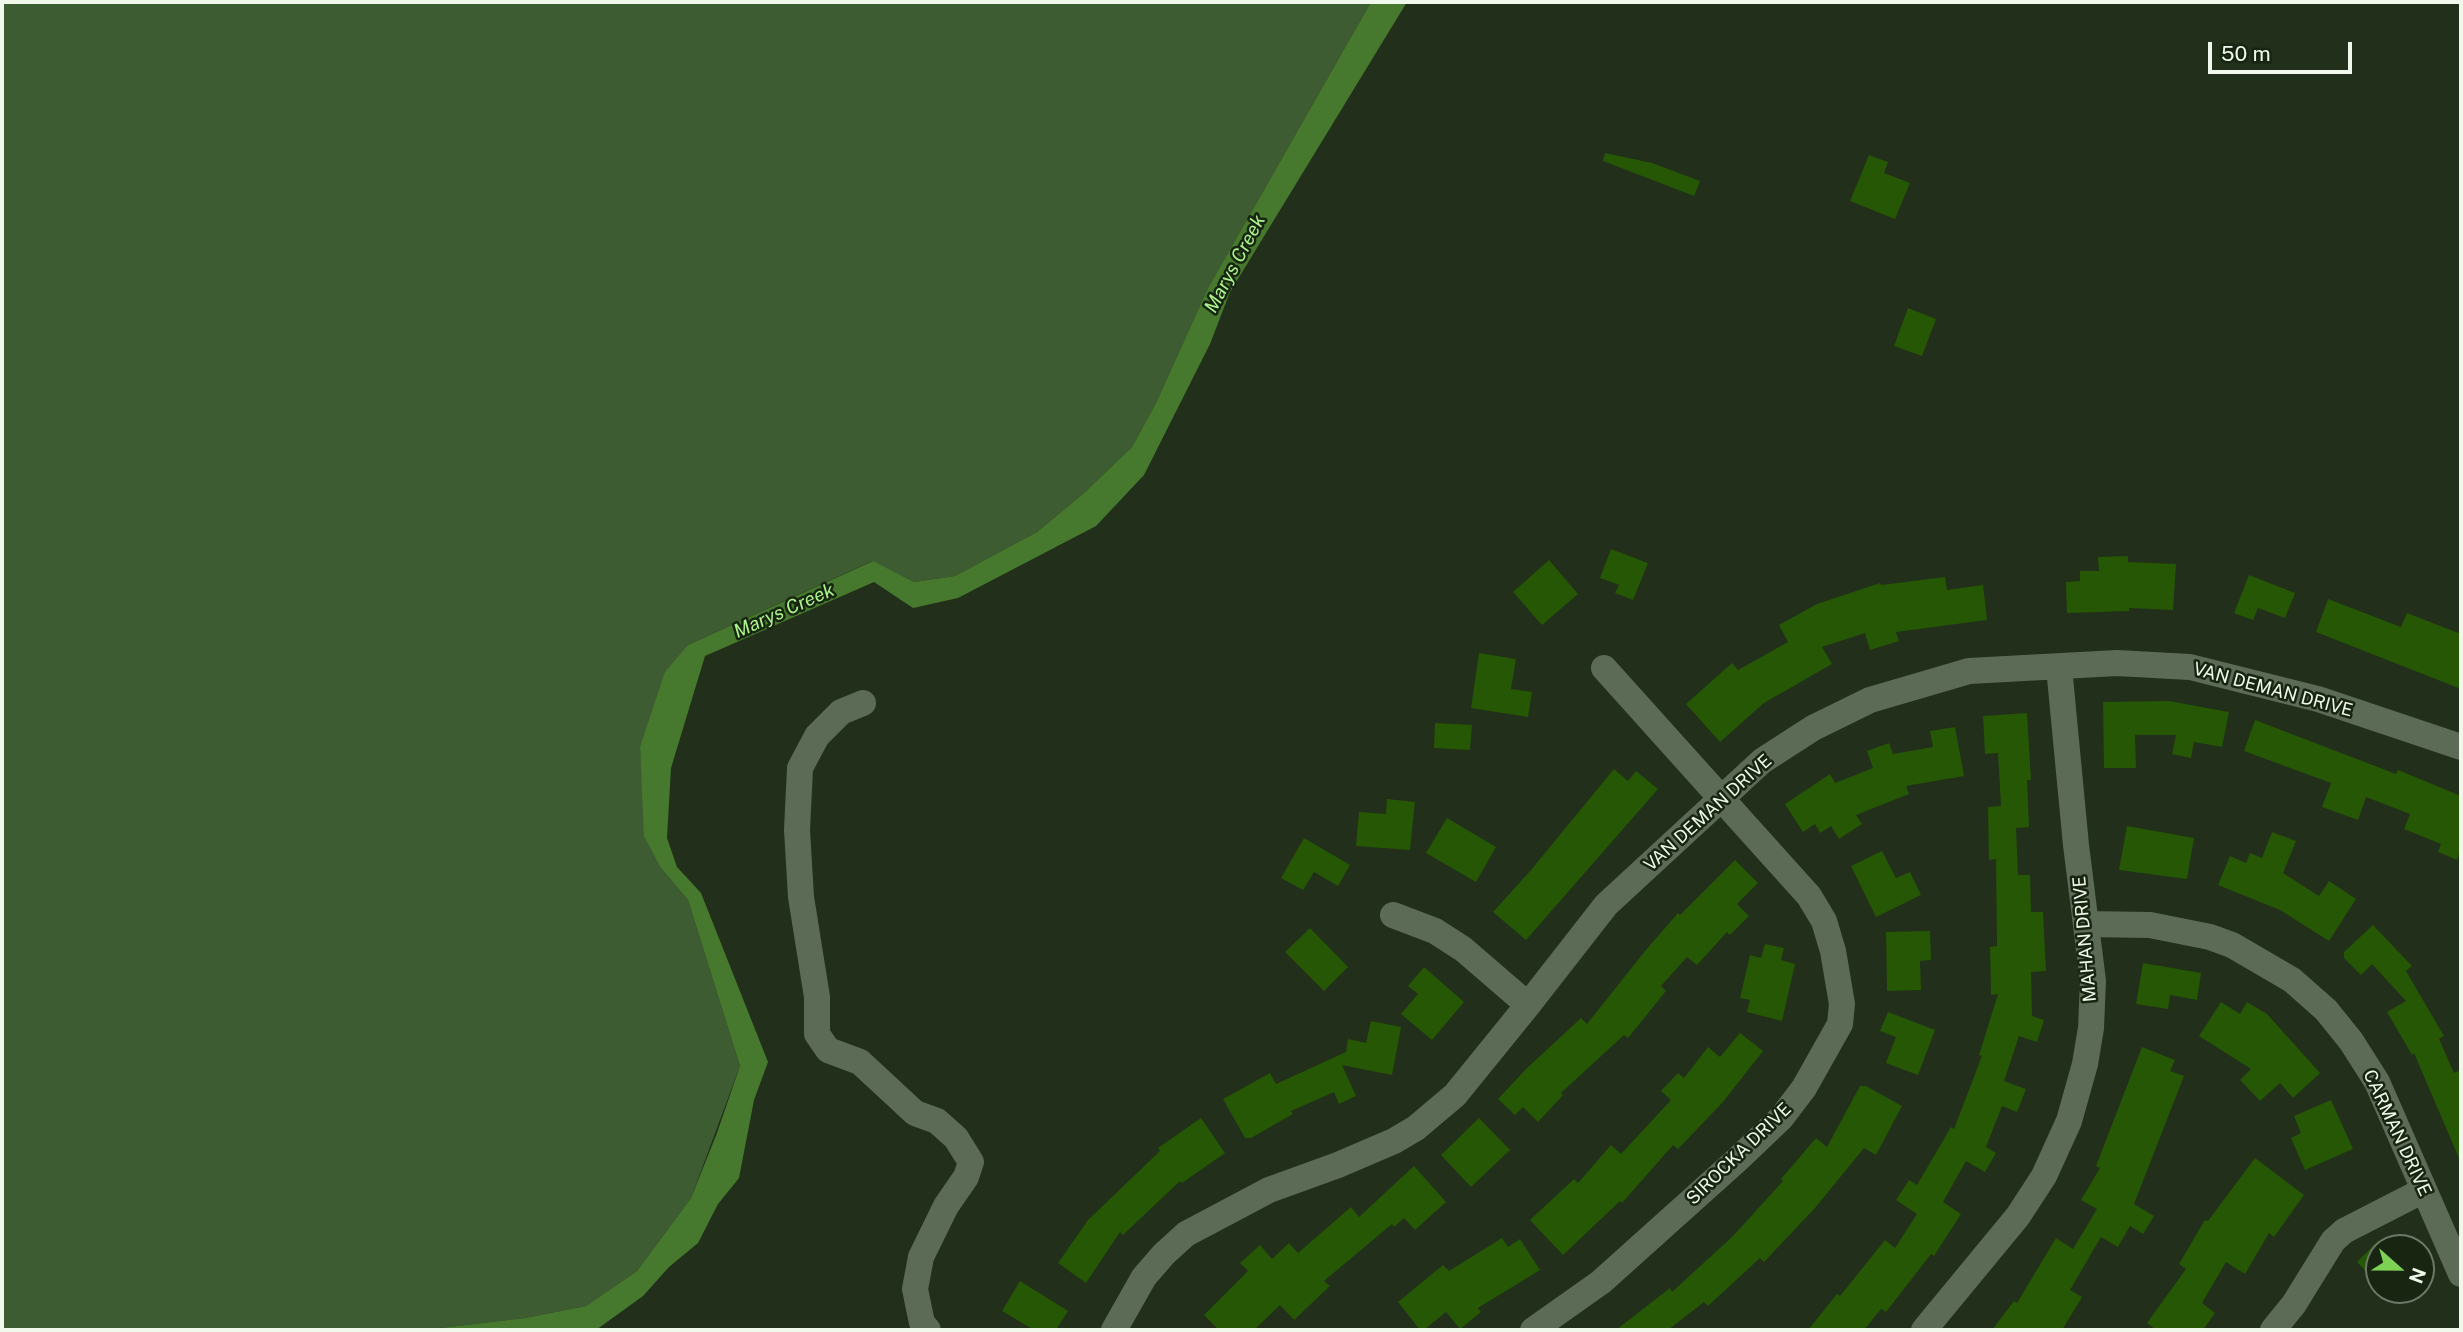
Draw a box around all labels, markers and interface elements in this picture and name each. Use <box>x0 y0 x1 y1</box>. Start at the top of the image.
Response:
scale bar <box>2211 28 2354 72</box>
text: 50 m <box>2221 41 2271 66</box>
water label: Marys Creek <box>1200 211 1270 317</box>
water label: Marys Creek <box>730 579 838 643</box>
street label: VAN DEMAN DRIVE <box>2191 658 2355 722</box>
street label: VAN DEMAN DRIVE <box>1640 750 1776 876</box>
street label: MAHAN DRIVE <box>2069 875 2101 1003</box>
street label: CARMAN DRIVE <box>2358 1066 2436 1200</box>
street label: SIROCKA DRIVE <box>1682 1099 1796 1209</box>
north arrow <box>2365 1234 2435 1304</box>
text: N <box>2405 1265 2431 1287</box>

